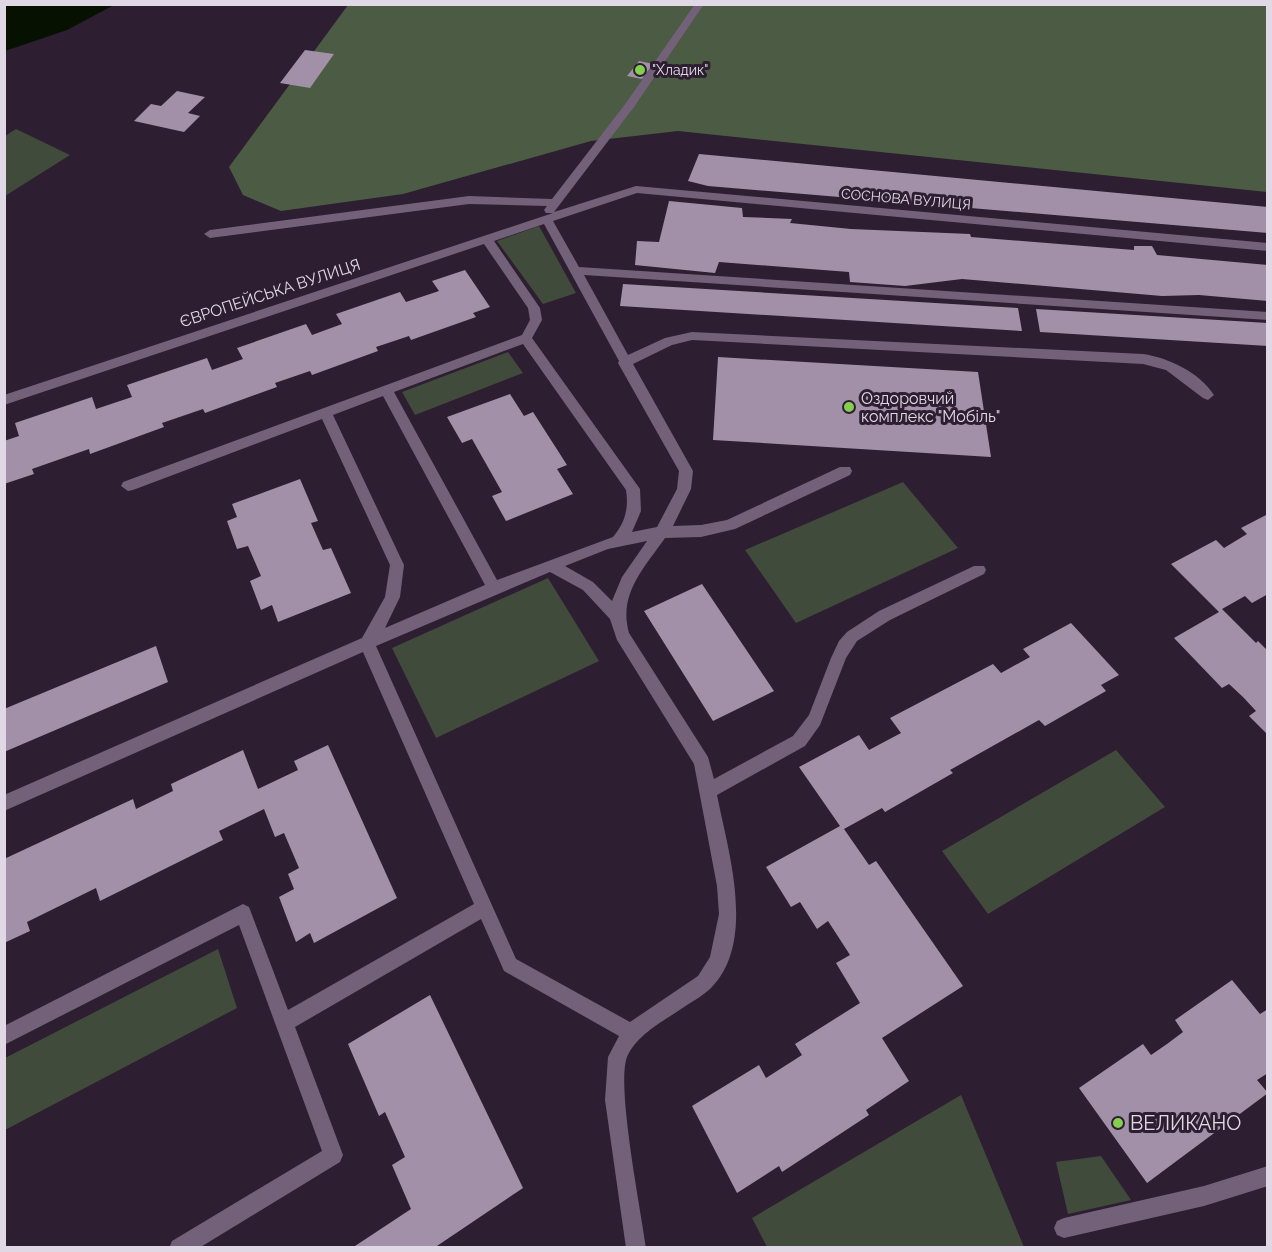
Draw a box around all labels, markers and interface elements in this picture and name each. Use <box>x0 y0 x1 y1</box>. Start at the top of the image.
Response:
place label: "Хладик" <box>652 62 708 78</box>
marker: "Хладик" <box>633 63 647 77</box>
street label: СОСНОВА ВУЛИЦЯ <box>840 185 972 213</box>
street label: ЄВРОПЕЙСЬКА ВУЛИЦЯ <box>177 255 363 331</box>
place label: Оздоровчий комплекс "Мобіль" <box>861 389 1001 426</box>
marker: Оздоровчий комплекс "Мобіль" <box>842 400 856 414</box>
place label: ВЕЛИКАНО <box>1130 1111 1241 1135</box>
marker: ВЕЛИКАНО <box>1111 1116 1125 1130</box>

